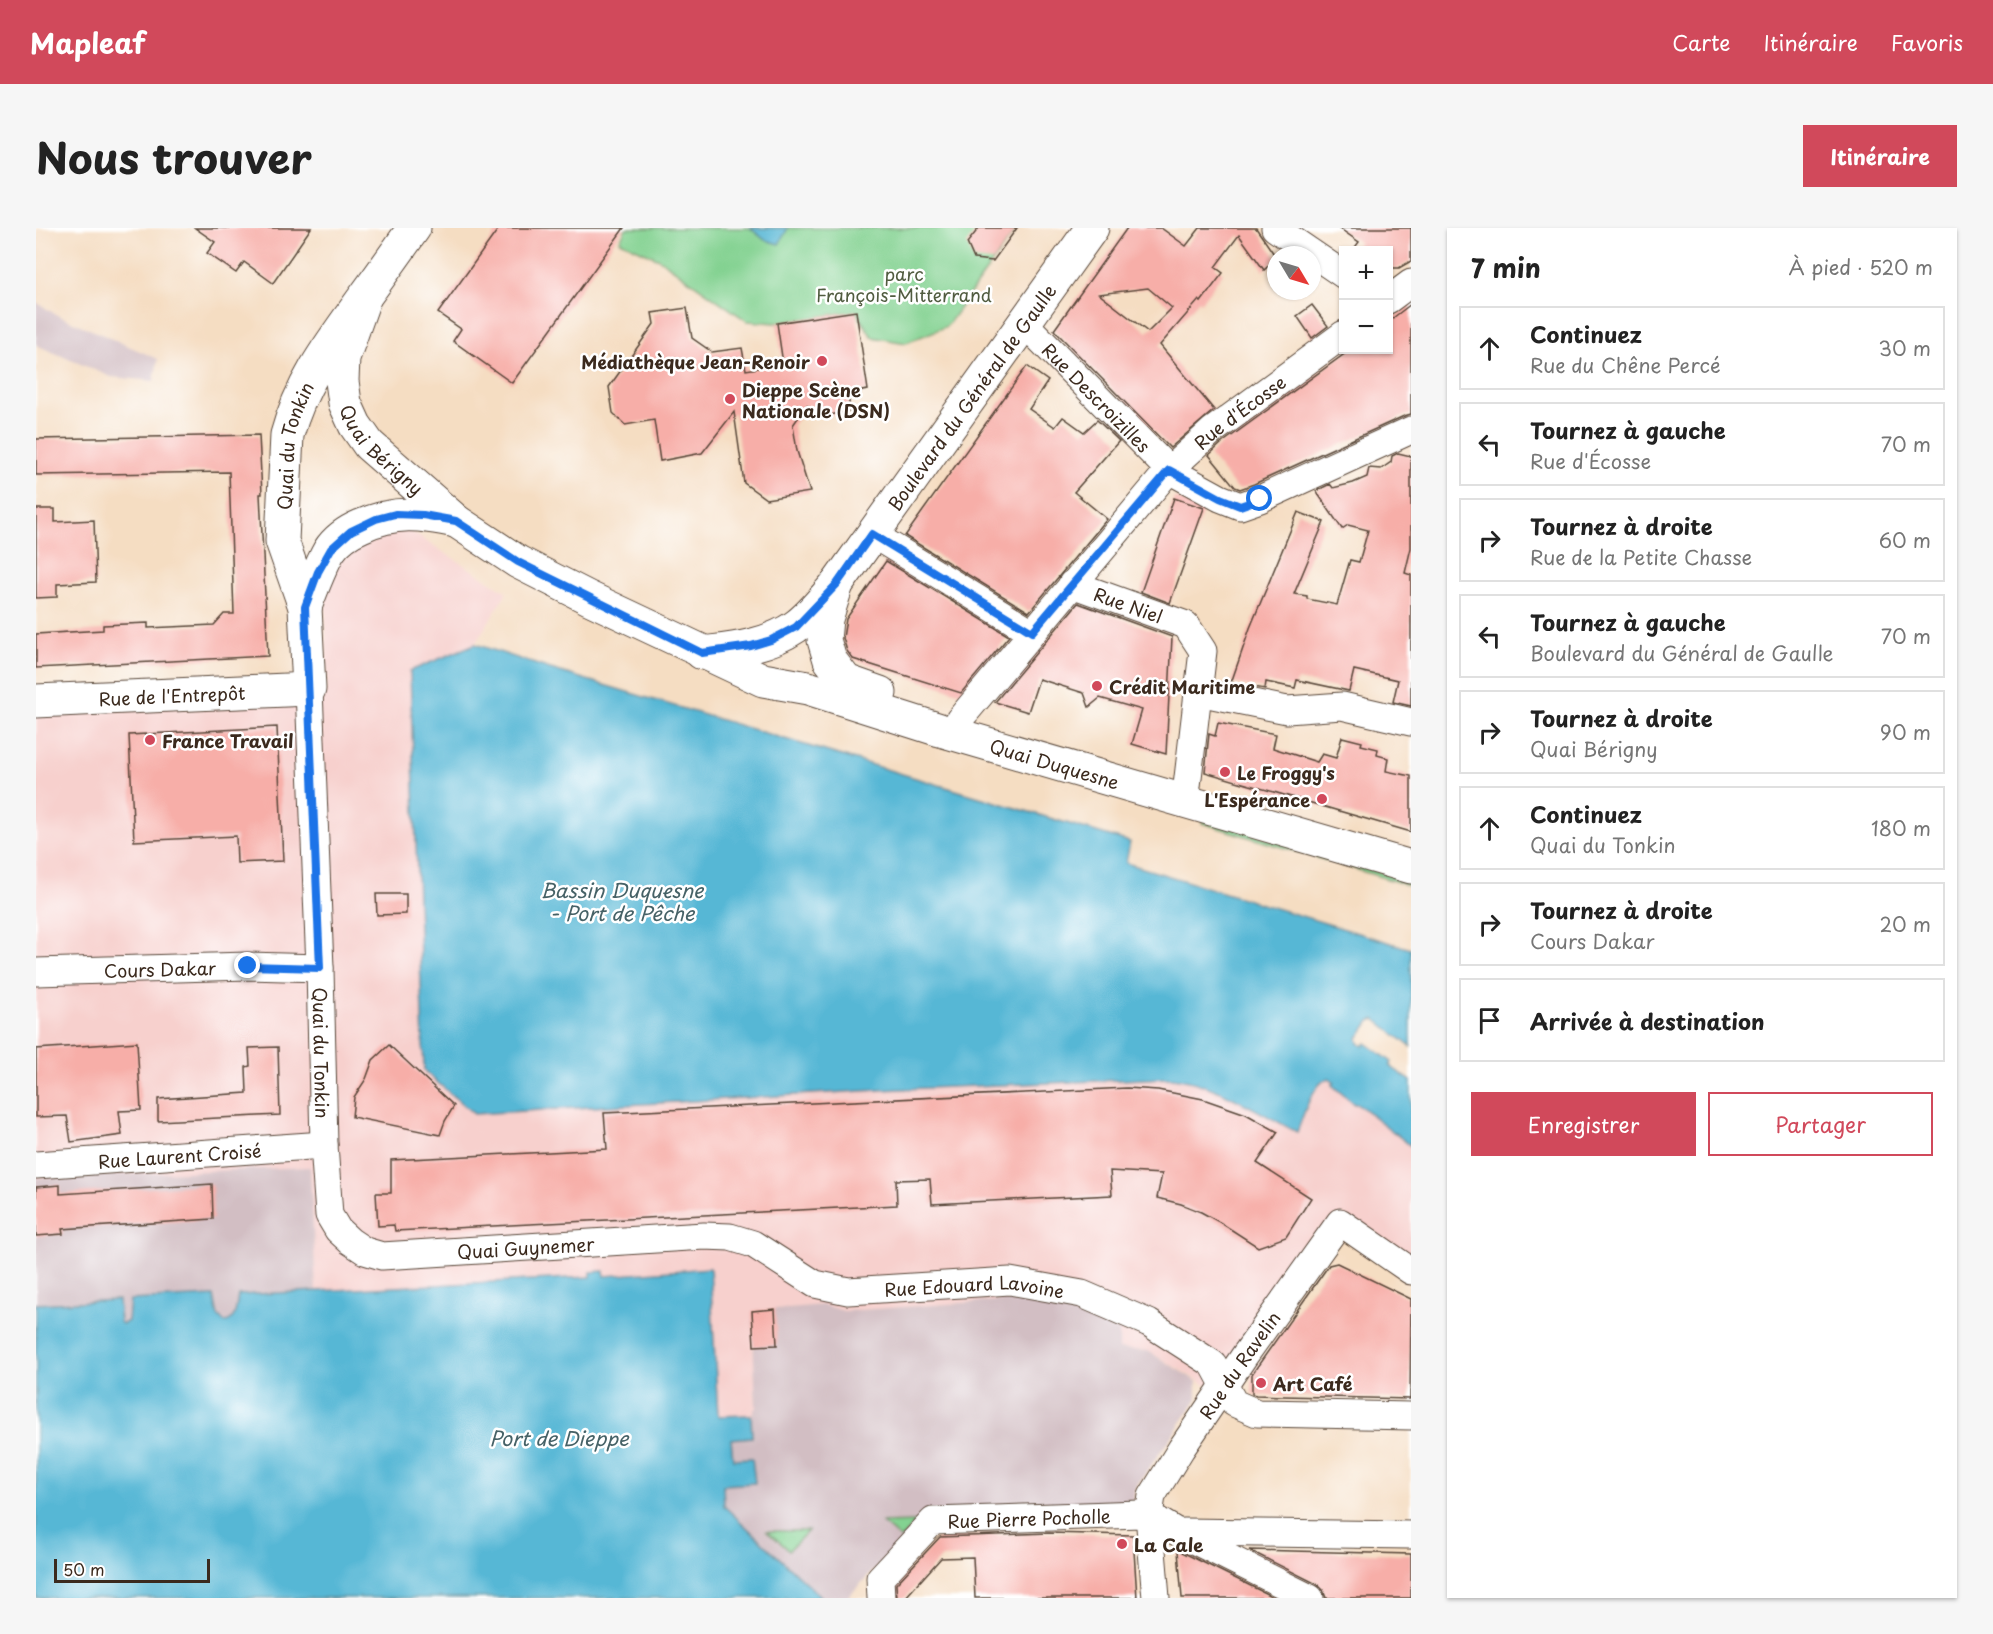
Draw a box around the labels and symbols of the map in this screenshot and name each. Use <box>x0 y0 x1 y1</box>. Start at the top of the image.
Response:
north arrow <box>1267 246 1321 300</box>
park label: parc François-Mitterrand <box>816 260 992 308</box>
street label: Boulevard du Général de Gaulle <box>881 278 1062 516</box>
street label: Rue Descroizilles <box>1037 336 1157 458</box>
place label: Médiathèque Jean-Renoir <box>581 348 811 375</box>
marker: Médiathèque Jean-Renoir <box>815 354 829 368</box>
street label: Rue d'Écosse <box>1187 368 1291 455</box>
place label: Dieppe Scène Nationale (DSN) <box>742 376 890 424</box>
street label: Quai du Tonkin <box>270 377 320 510</box>
marker: Dieppe Scène Nationale (DSN) <box>723 392 737 406</box>
street label: Quai Bérigny <box>334 400 430 501</box>
route start <box>1246 485 1272 511</box>
street label: Rue Niel <box>1090 580 1167 629</box>
place label: Crédit Maritime <box>1109 673 1256 700</box>
street label: Rue de l'Entrepôt <box>98 678 246 712</box>
marker: Crédit Maritime <box>1090 679 1104 693</box>
place label: France Travail <box>162 727 294 754</box>
street label: Quai Duquesne <box>987 732 1123 795</box>
marker: France Travail <box>143 733 157 747</box>
place label: Le Froggy's <box>1237 759 1335 786</box>
marker: Le Froggy's <box>1218 765 1232 779</box>
place label: L'Espérance <box>1204 786 1310 813</box>
marker: L'Espérance <box>1315 792 1329 806</box>
water label: Bassin Duquesne - Port de Pêche <box>541 875 705 928</box>
route end <box>234 952 260 978</box>
street label: Cours Dakar <box>103 953 217 984</box>
street label: Quai du Tonkin <box>307 987 337 1119</box>
street label: Rue Laurent Croisé <box>97 1136 262 1174</box>
street label: Quai Guynemer <box>456 1229 596 1265</box>
street label: Rue Edouard Lavoine <box>883 1268 1067 1304</box>
street label: Rue du Ravelin <box>1192 1305 1286 1424</box>
place label: Art Café <box>1272 1370 1353 1397</box>
marker: Art Café <box>1254 1376 1268 1390</box>
water label: Port de Dieppe <box>489 1423 630 1453</box>
street label: Rue Pierre Pocholle <box>947 1501 1111 1534</box>
place label: La Cale <box>1134 1531 1203 1558</box>
marker: La Cale <box>1115 1537 1129 1551</box>
scale bar <box>54 1556 210 1584</box>

